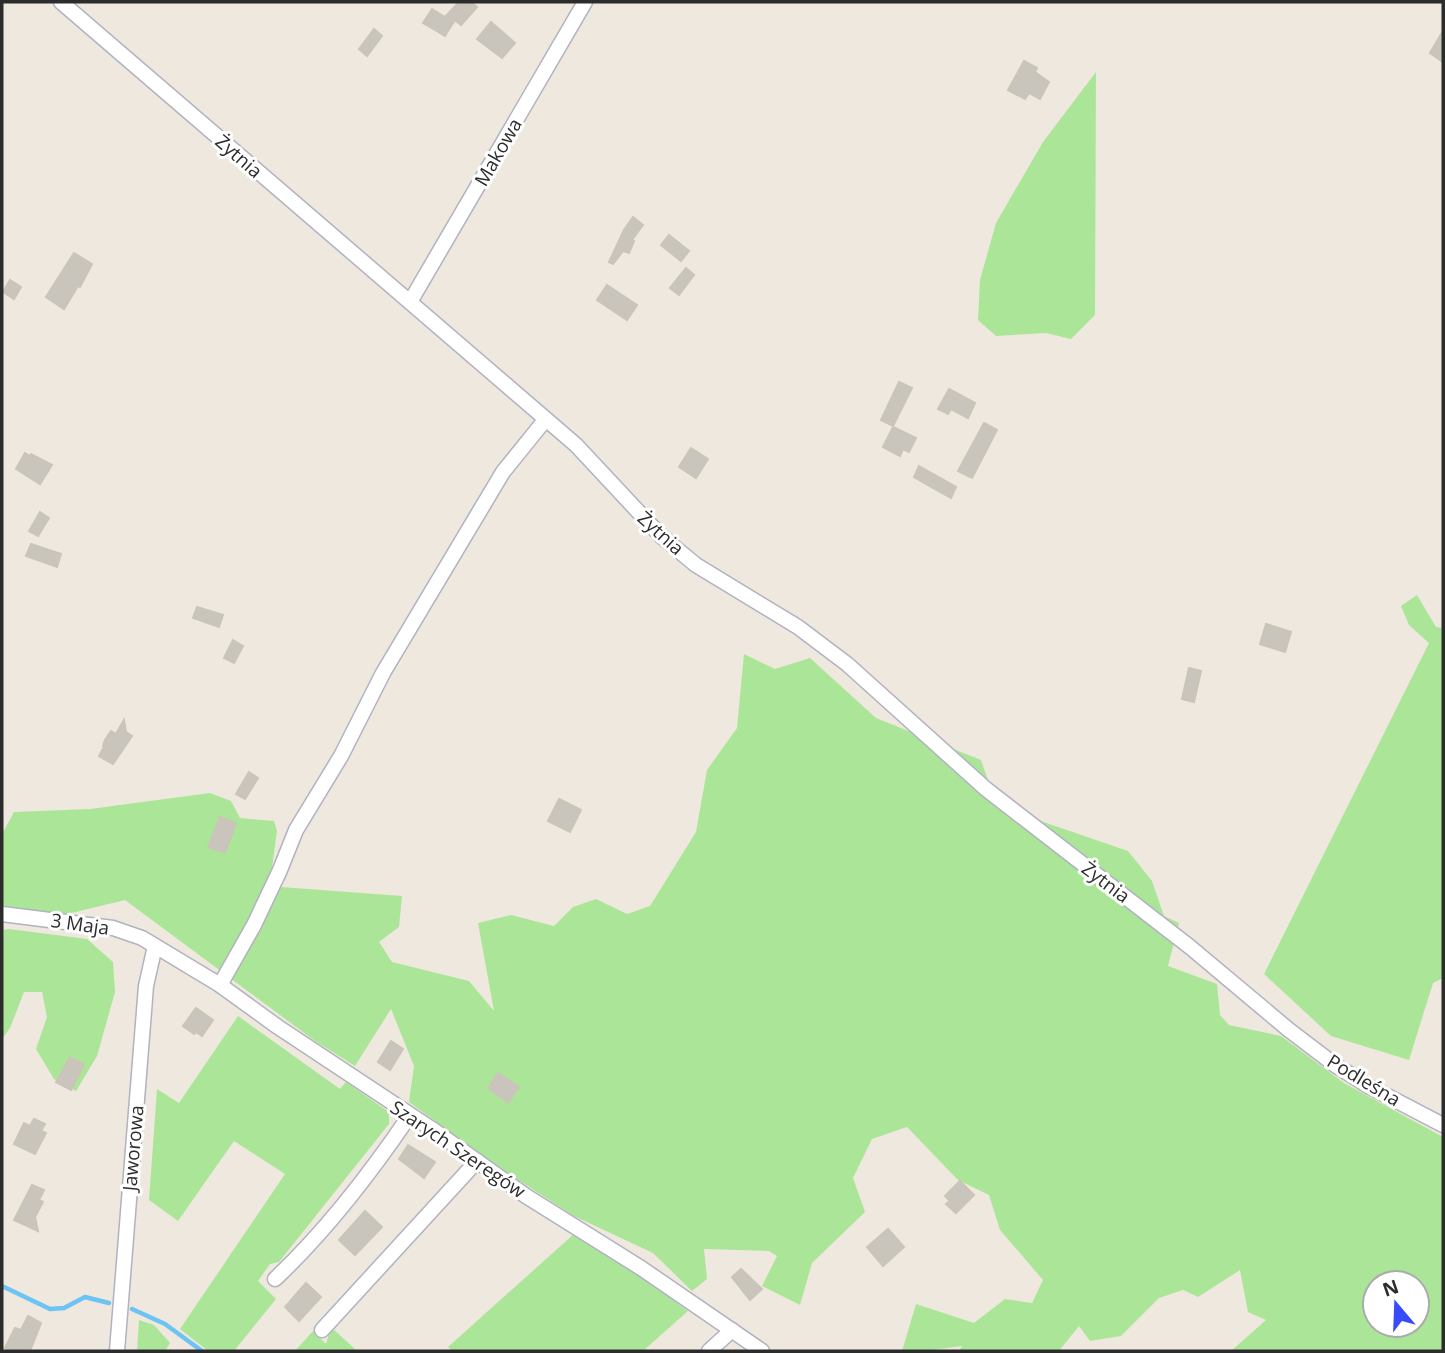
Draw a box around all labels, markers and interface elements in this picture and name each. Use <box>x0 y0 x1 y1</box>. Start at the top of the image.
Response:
street label: Makowa <box>468 113 528 191</box>
street label: Żytnia <box>210 128 268 184</box>
street label: Żytnia <box>632 505 690 561</box>
street label: Żytnia <box>1077 855 1135 909</box>
street label: 3 Maja <box>49 907 111 941</box>
street label: Podleśna <box>1322 1048 1406 1112</box>
street label: Szarych Szeregów <box>385 1094 531 1204</box>
street label: Jaworowa <box>116 1104 150 1194</box>
north arrow <box>1361 1269 1431 1339</box>
text: N <box>1379 1273 1402 1303</box>

